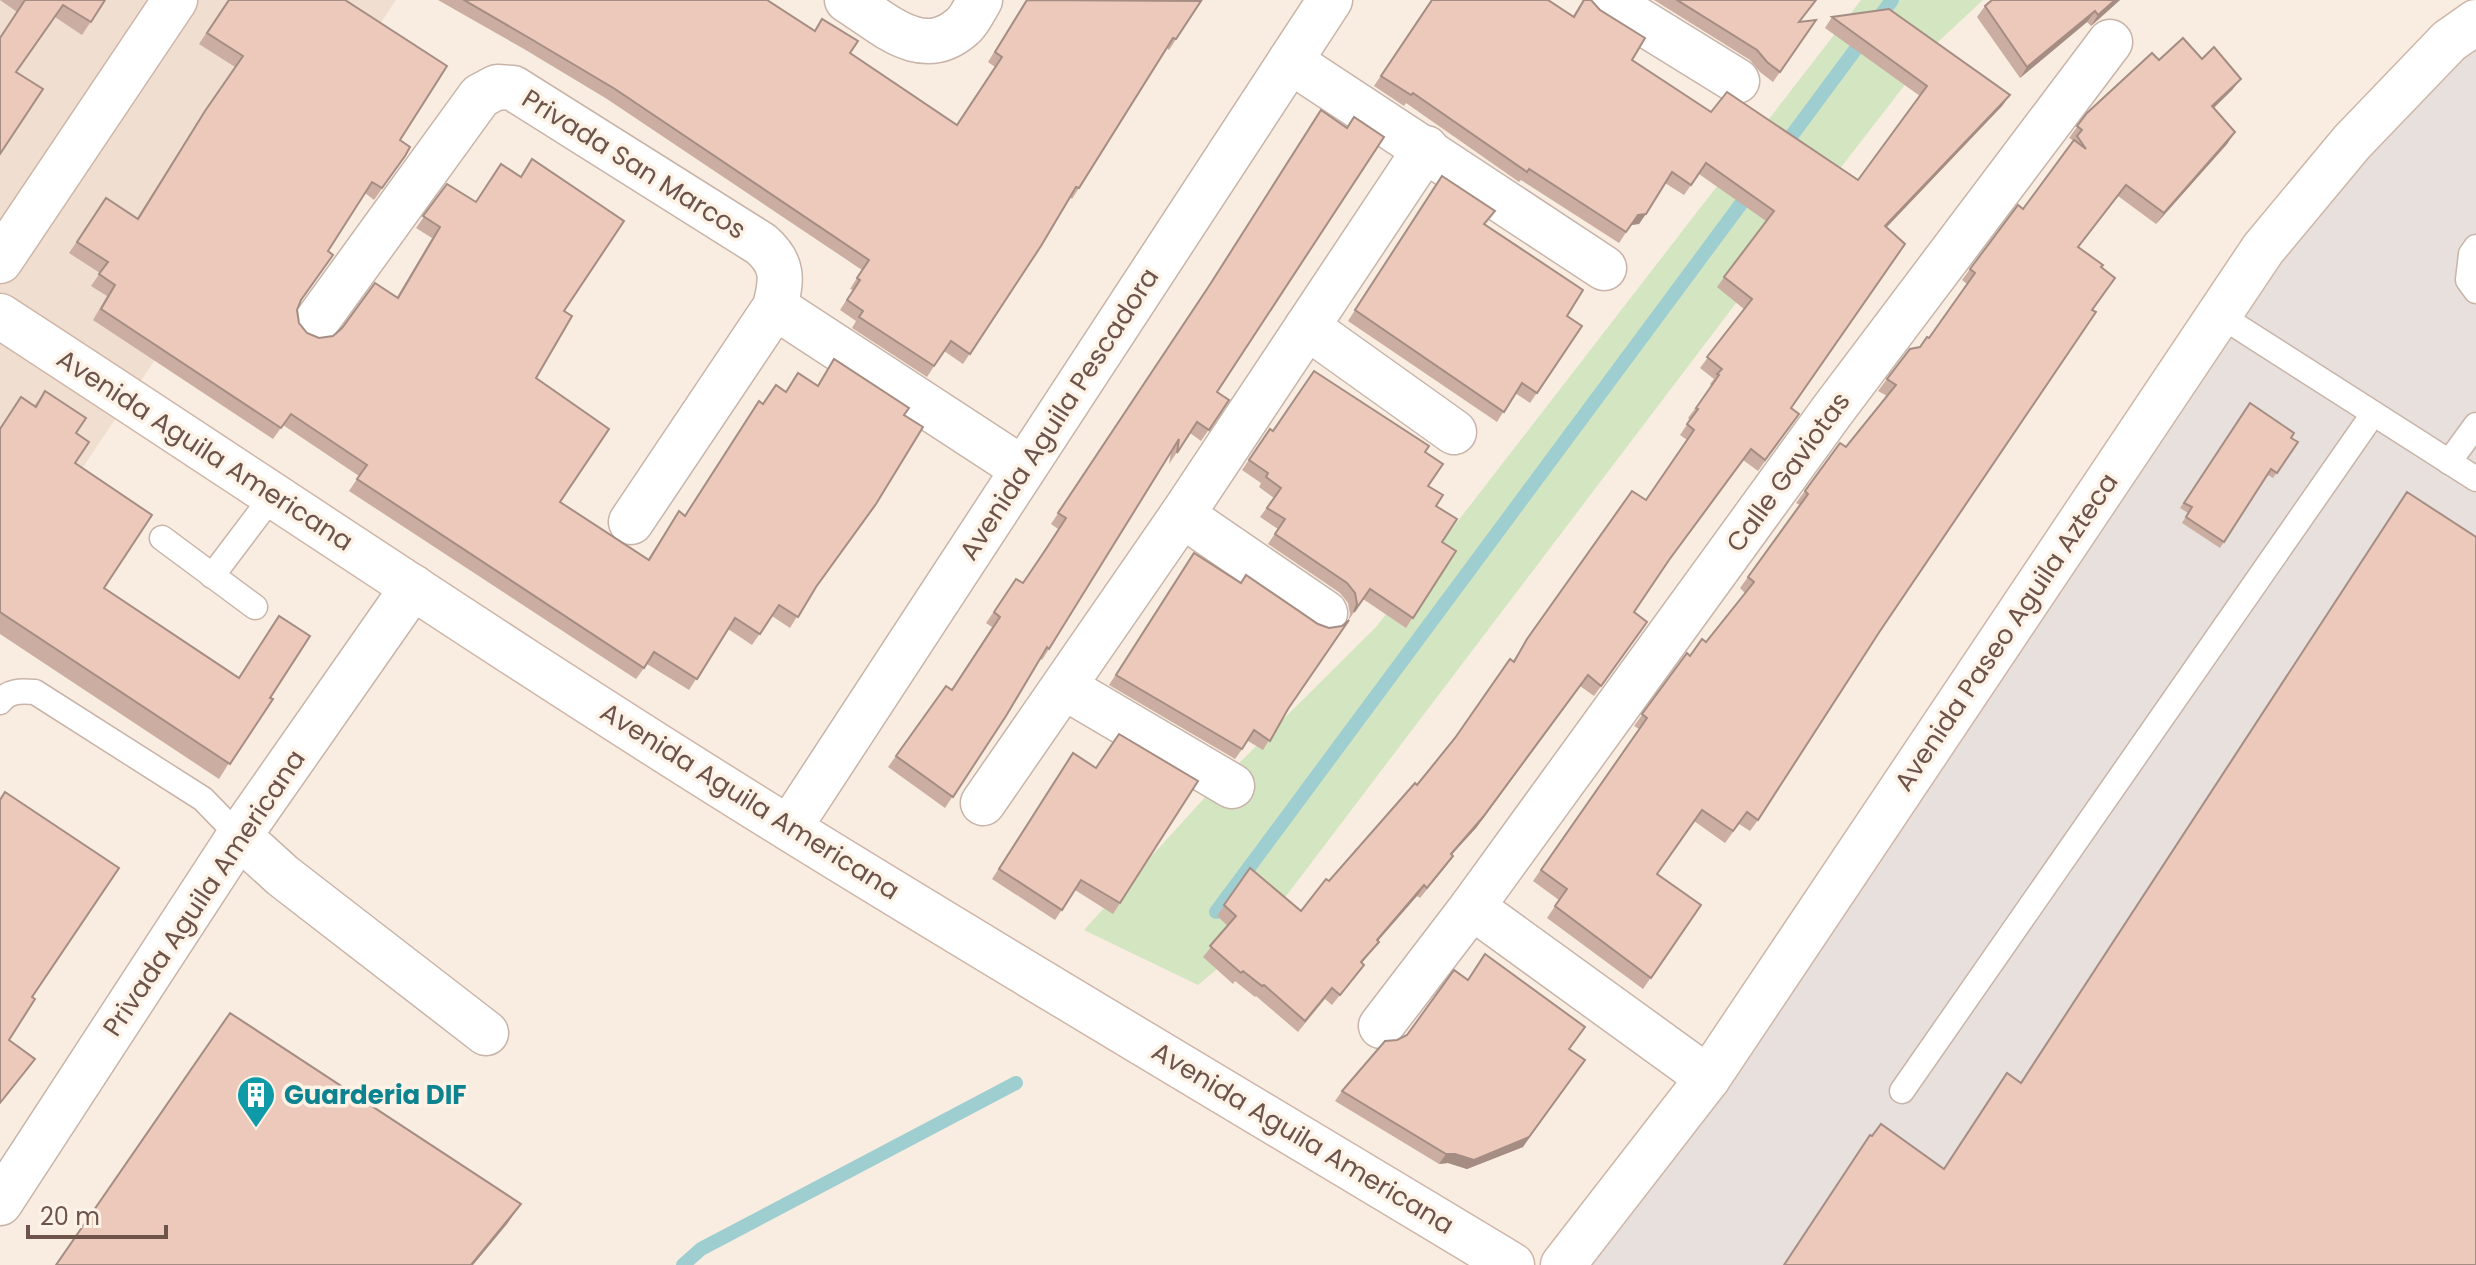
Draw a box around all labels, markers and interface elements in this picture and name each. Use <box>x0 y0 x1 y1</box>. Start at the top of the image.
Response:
street label: Privada San Marcos <box>515 81 753 247</box>
street label: Avenida Aguila Pescadora <box>951 261 1167 567</box>
street label: Avenida Aguila Americana <box>50 341 360 559</box>
street label: Calle Gaviotas <box>1718 385 1858 559</box>
street label: Avenida Paseo Aguila Azteca <box>1886 466 2126 798</box>
street label: Avenida Aguila Americana <box>594 694 906 908</box>
street label: Privada Aguila Americana <box>94 743 314 1043</box>
street label: Avenida Aguila Americana <box>1145 1033 1461 1243</box>
building icon: Guarderia DIF <box>235 1074 277 1129</box>
place label: Guarderia DIF <box>284 1077 467 1113</box>
scale bar <box>28 1189 166 1239</box>
text: 20 m <box>40 1200 100 1233</box>

